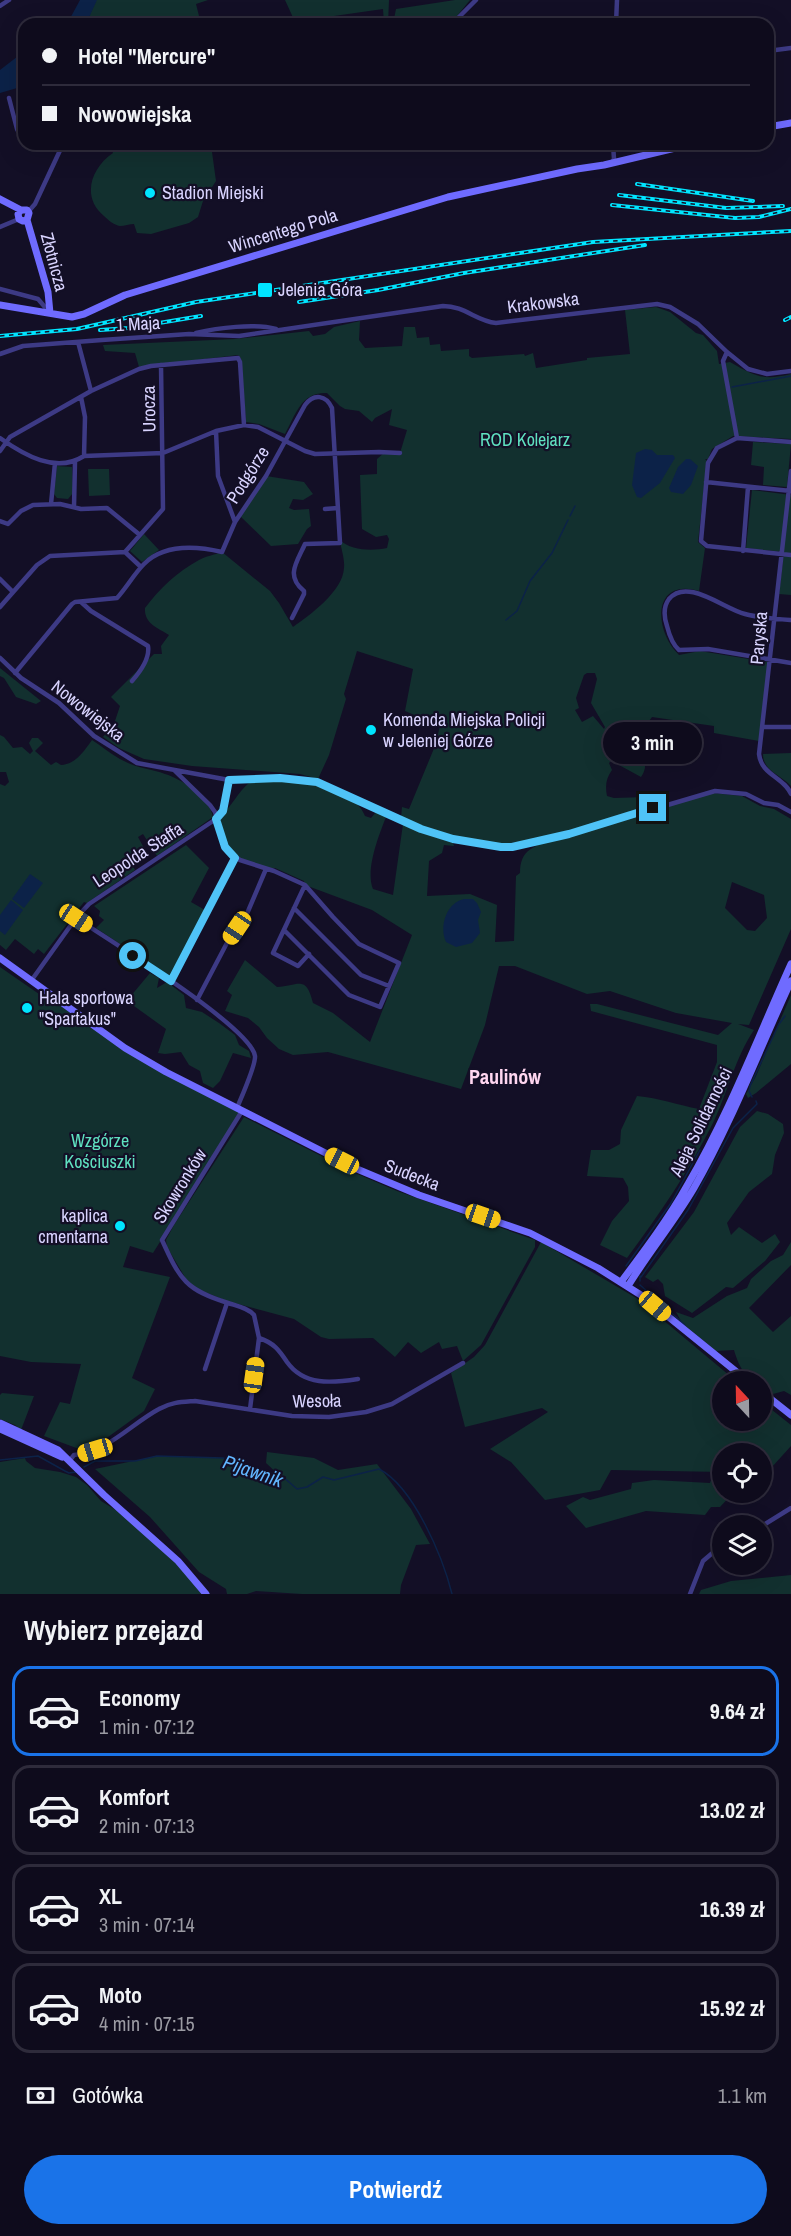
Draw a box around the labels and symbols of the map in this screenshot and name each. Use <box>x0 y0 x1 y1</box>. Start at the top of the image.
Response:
place label: Stadion Miejski <box>162 180 264 205</box>
marker: Stadion Miejski <box>143 186 157 200</box>
street label: Wincentego Pola <box>225 202 340 259</box>
street label: Złotnicza <box>35 230 74 294</box>
place label: Jelenia Góra <box>278 277 363 302</box>
marker: Jelenia Góra <box>256 281 274 299</box>
street label: Krakowska <box>506 286 580 319</box>
street label: 1 Maja <box>115 310 161 337</box>
street label: Urocza <box>136 385 161 433</box>
park label: ROD Kolejarz <box>480 427 570 452</box>
street label: Podgórze <box>220 441 275 508</box>
street label: Paryska <box>744 610 773 666</box>
street label: Nowowiejska <box>46 674 130 747</box>
place label: Komenda Miejska Policji w Jeleniej Górze <box>383 707 545 753</box>
callout: 3 min <box>604 721 702 763</box>
marker: Komenda Miejska Policji w Jeleniej Górze <box>364 723 378 737</box>
route end <box>639 794 666 821</box>
street label: Leopolda Staffa <box>88 816 188 893</box>
car <box>56 901 96 935</box>
car <box>219 908 255 948</box>
route start <box>119 942 146 969</box>
place label: Hala sportowa "Spartakus" <box>39 985 133 1031</box>
marker: Hala sportowa "Spartakus" <box>20 1001 34 1015</box>
district label: Paulinów <box>469 1063 541 1090</box>
street label: Aleja Solidarności <box>663 1063 738 1182</box>
park label: Wzgórze Kościuszki <box>64 1128 136 1174</box>
street label: Skowronków <box>147 1143 213 1228</box>
car <box>322 1145 362 1177</box>
street label: Sudecka <box>381 1153 443 1196</box>
car <box>463 1202 503 1230</box>
place label: kaplica cmentarna <box>38 1203 108 1249</box>
marker: kaplica cmentarna <box>113 1219 127 1233</box>
car <box>635 1288 675 1324</box>
car <box>243 1356 265 1394</box>
north arrow <box>712 1371 772 1431</box>
street label: Wesoła <box>292 1388 342 1413</box>
car <box>75 1436 115 1464</box>
water label: Pijawnik <box>219 1448 288 1494</box>

